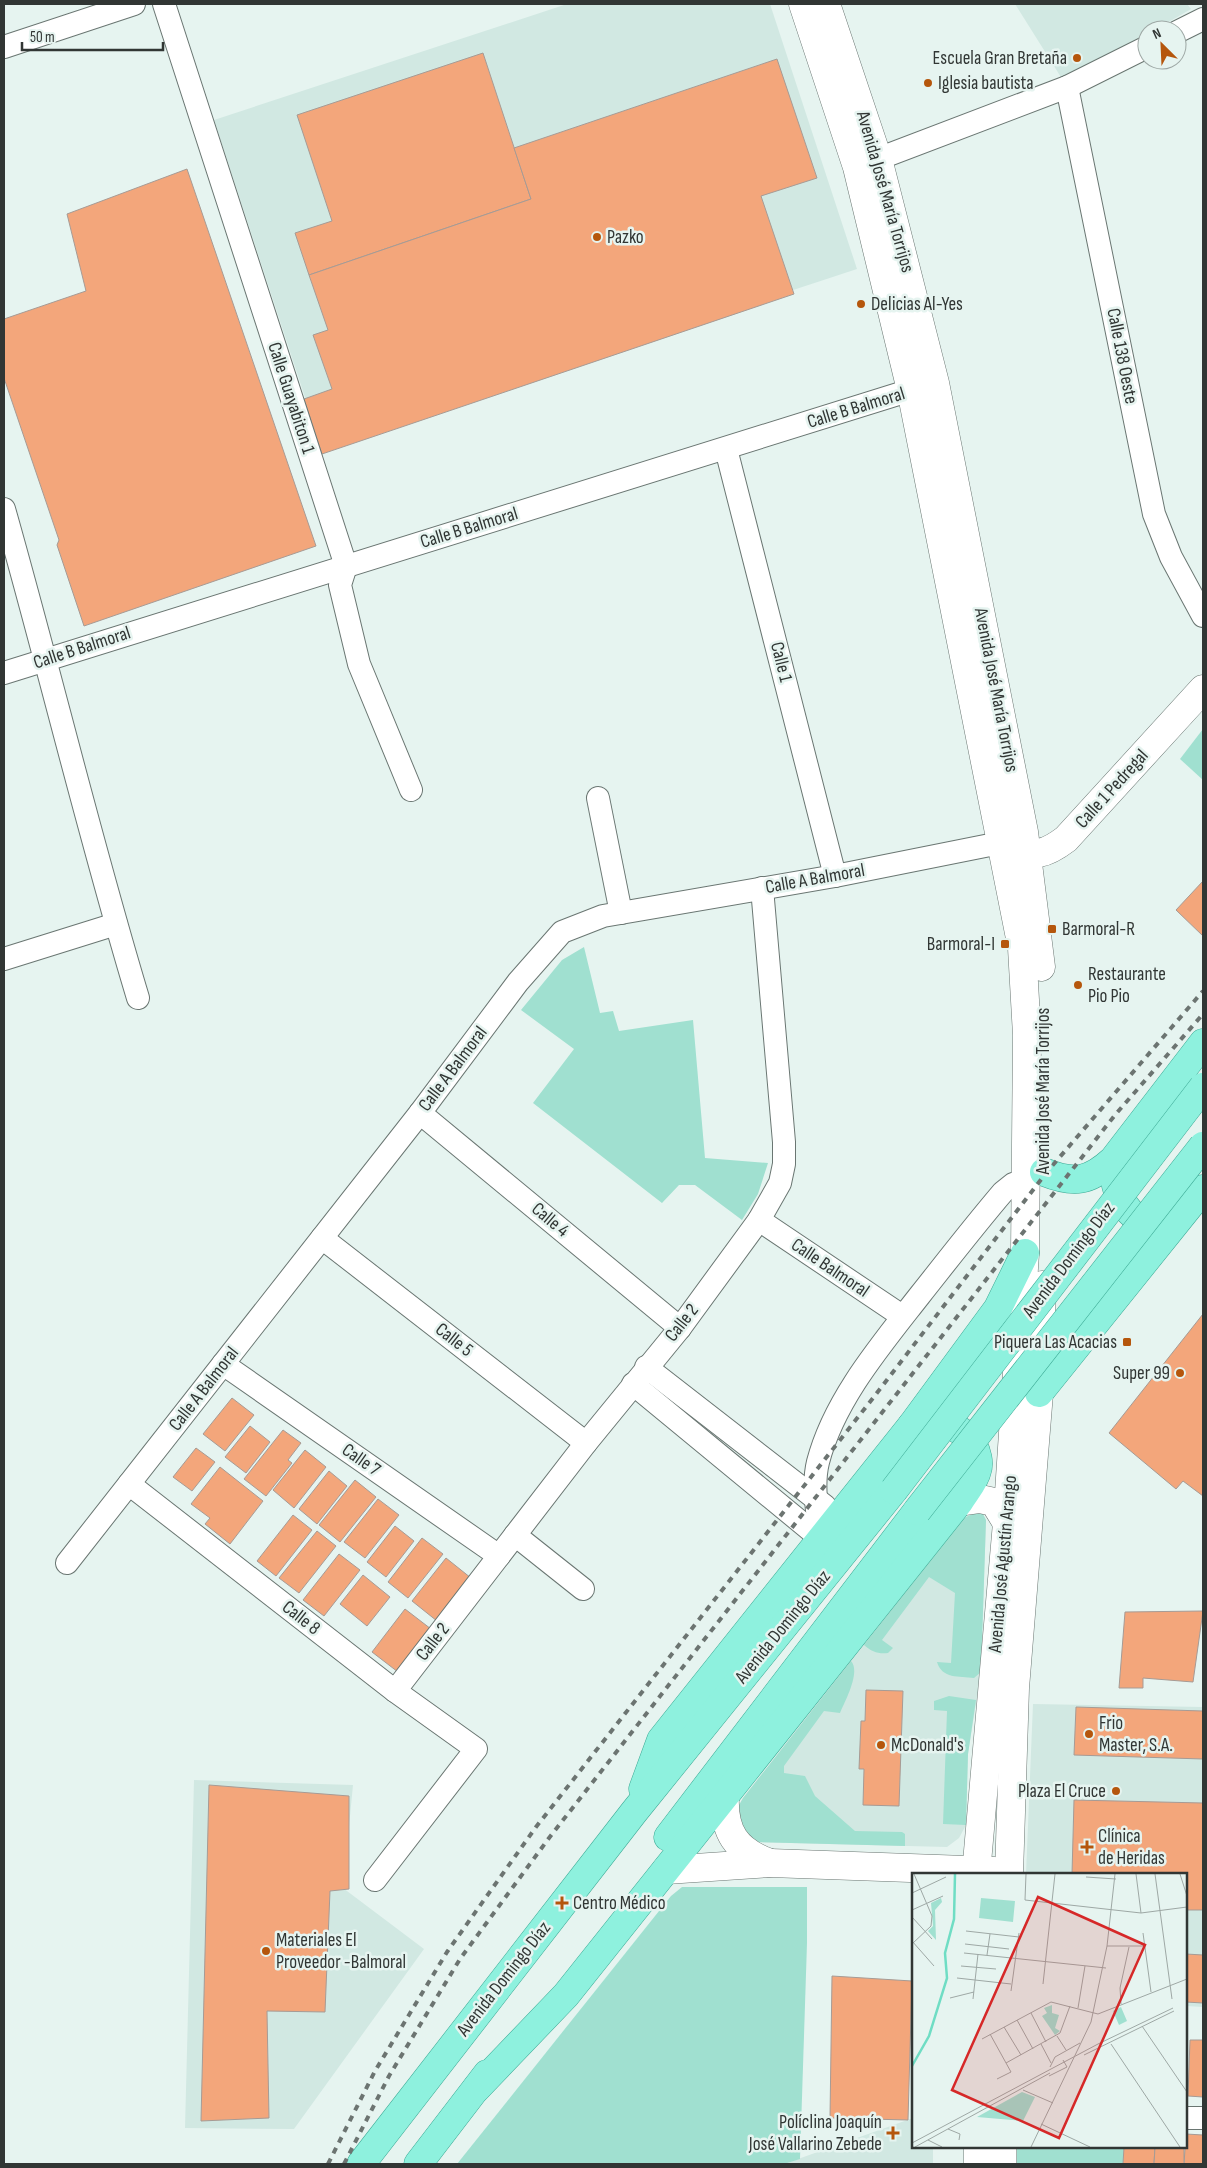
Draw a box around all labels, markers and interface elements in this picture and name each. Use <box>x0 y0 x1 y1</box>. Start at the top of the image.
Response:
scale bar <box>22 20 164 52</box>
north arrow <box>1137 20 1187 70</box>
text: N <box>1150 24 1164 43</box>
text: 50 m <box>30 28 55 47</box>
place label: Escuela Gran Bretaña <box>933 47 1067 70</box>
marker: Escuela Gran Bretaña <box>1071 52 1083 64</box>
place label: Iglesia bautista <box>938 72 1034 95</box>
marker: Iglesia bautista <box>922 77 934 89</box>
street label: Avenida José María Torrijos <box>851 108 919 275</box>
place label: Pazko <box>607 226 644 249</box>
marker: Pazko <box>591 231 603 243</box>
place label: Delicias Al-Yes <box>871 293 963 316</box>
marker: Delicias Al-Yes <box>855 298 867 310</box>
street label: Calle 138 Oeste <box>1101 306 1143 406</box>
street label: Calle Guayabiton 1 <box>262 339 320 457</box>
street label: Calle B Balmoral <box>804 382 908 434</box>
street label: Calle B Balmoral <box>417 502 521 554</box>
street label: Avenida José María Torrijos <box>969 605 1023 774</box>
street label: Calle B Balmoral <box>30 621 134 675</box>
street label: Calle 1 <box>765 640 797 685</box>
street label: Calle 1 Pedregal <box>1071 745 1153 833</box>
street label: Calle A Balmoral <box>764 859 866 899</box>
place label: Barmoral-R <box>1062 918 1135 941</box>
marker: Barmoral-R <box>1046 923 1058 935</box>
place label: Barmoral-I <box>927 933 995 956</box>
marker: Barmoral-I <box>999 938 1011 950</box>
place label: Restaurante Pio Pio <box>1088 963 1166 1008</box>
marker: Restaurante Pio Pio <box>1072 979 1084 991</box>
street label: Avenida José María Torrijos <box>1032 1007 1055 1175</box>
street label: Calle A Balmoral <box>414 1022 492 1116</box>
street label: Avenida Domingo Díaz <box>1017 1197 1120 1323</box>
street label: Calle 4 <box>527 1198 573 1242</box>
street label: Calle Balmoral <box>787 1233 873 1303</box>
street label: Calle 2 <box>660 1299 704 1347</box>
street label: Calle 5 <box>431 1318 477 1362</box>
place label: Piquera Las Acacias <box>994 1331 1117 1354</box>
marker: Piquera Las Acacias <box>1121 1336 1133 1348</box>
street label: Calle A Balmoral <box>164 1342 244 1436</box>
place label: Super 99 <box>1113 1362 1170 1385</box>
marker: Super 99 <box>1174 1367 1186 1379</box>
street label: Calle 7 <box>337 1439 385 1482</box>
street label: Avenida José Agustín Arango <box>984 1475 1022 1654</box>
street label: Avenida Domingo Díaz <box>730 1566 836 1689</box>
street label: Calle 8 <box>277 1596 325 1640</box>
street label: Calle 2 <box>411 1618 455 1666</box>
place label: Frio Master, S.A. <box>1099 1712 1173 1757</box>
marker: Frio Master, S.A. <box>1083 1728 1095 1740</box>
place label: McDonald's <box>891 1734 964 1757</box>
marker: McDonald's <box>875 1739 887 1751</box>
place label: Plaza El Cruce <box>1018 1780 1106 1803</box>
marker: Plaza El Cruce <box>1110 1785 1122 1797</box>
place label: Clínica de Heridas <box>1098 1825 1165 1870</box>
marker: Clínica de Heridas <box>1080 1840 1094 1854</box>
inset map <box>912 1873 1187 2148</box>
place label: Centro Médico <box>573 1892 666 1915</box>
marker: Centro Médico <box>555 1896 569 1910</box>
street label: Avenida Domingo Díaz <box>451 1917 556 2042</box>
place label: Materiales El Proveedor -Balmoral <box>276 1929 406 1974</box>
marker: Materiales El Proveedor -Balmoral <box>260 1945 272 1957</box>
place label: Políclina Joaquín José Vallarino Zebede <box>748 2111 882 2156</box>
marker: Políclina Joaquín José Vallarino Zebede <box>886 2126 900 2140</box>

